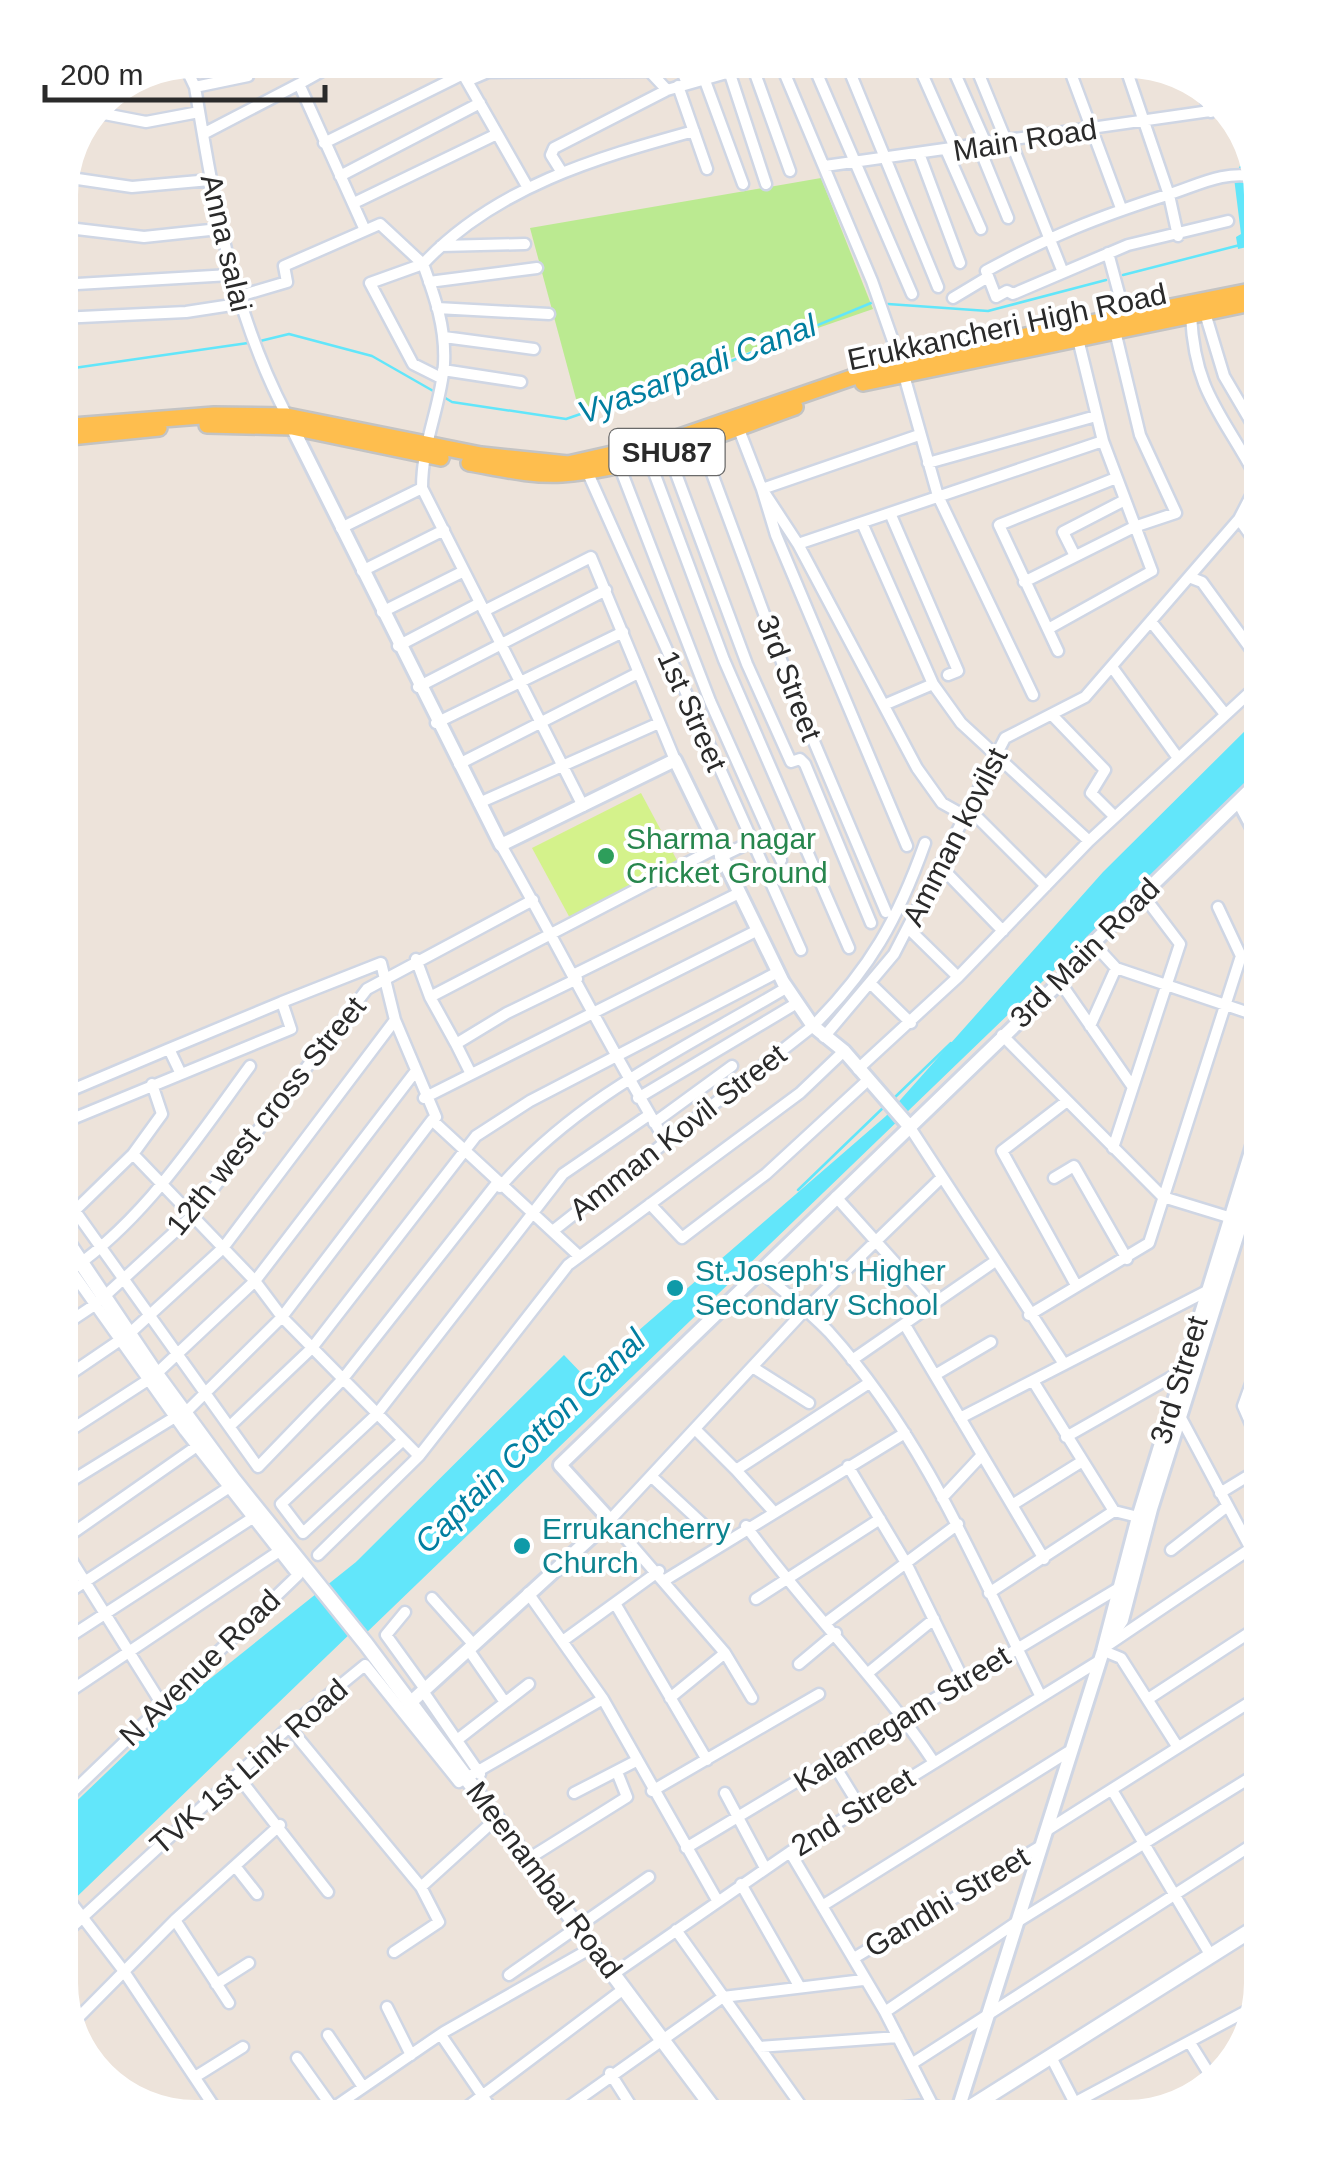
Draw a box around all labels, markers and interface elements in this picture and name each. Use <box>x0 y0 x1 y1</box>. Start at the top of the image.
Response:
scale bar <box>45 40 325 102</box>
text: 200 m <box>60 58 143 91</box>
street label: Main Road <box>951 112 1099 167</box>
street label: Anna salai <box>195 171 258 315</box>
street label: Erukkancheri High Road <box>844 277 1169 376</box>
water label: Vyasarpadi Canal <box>573 307 822 431</box>
road number: SHU87 <box>610 429 724 475</box>
street label: 3rd Street <box>750 610 829 746</box>
street label: 1st Street <box>651 645 734 777</box>
street label: Amman kovilst <box>896 742 1014 931</box>
place label: Sharma nagar Cricket Ground <box>626 822 828 889</box>
marker: Sharma nagar Cricket Ground <box>595 845 617 867</box>
street label: 3rd Main Road <box>1003 871 1166 1034</box>
street label: 12th west cross Street <box>159 989 372 1241</box>
street label: Amman Kovil Street <box>563 1037 793 1226</box>
place label: St.Joseph's Higher Secondary School <box>695 1254 946 1321</box>
marker: St.Joseph's Higher Secondary School <box>664 1277 686 1299</box>
street label: 3rd Street <box>1143 1311 1214 1448</box>
water label: Captain Cotton Canal <box>407 1321 653 1560</box>
place label: Errukancherry Church <box>542 1512 730 1579</box>
marker: Errukancherry Church <box>511 1535 533 1557</box>
street label: N Avenue Road <box>113 1583 287 1752</box>
street label: Kalamegam Street <box>788 1638 1016 1798</box>
street label: TVK 1st Link Road <box>143 1672 354 1861</box>
street label: 2nd Street <box>785 1761 921 1862</box>
street label: Meenambal Road <box>460 1775 629 1984</box>
street label: Gandhi Street <box>859 1839 1035 1963</box>

